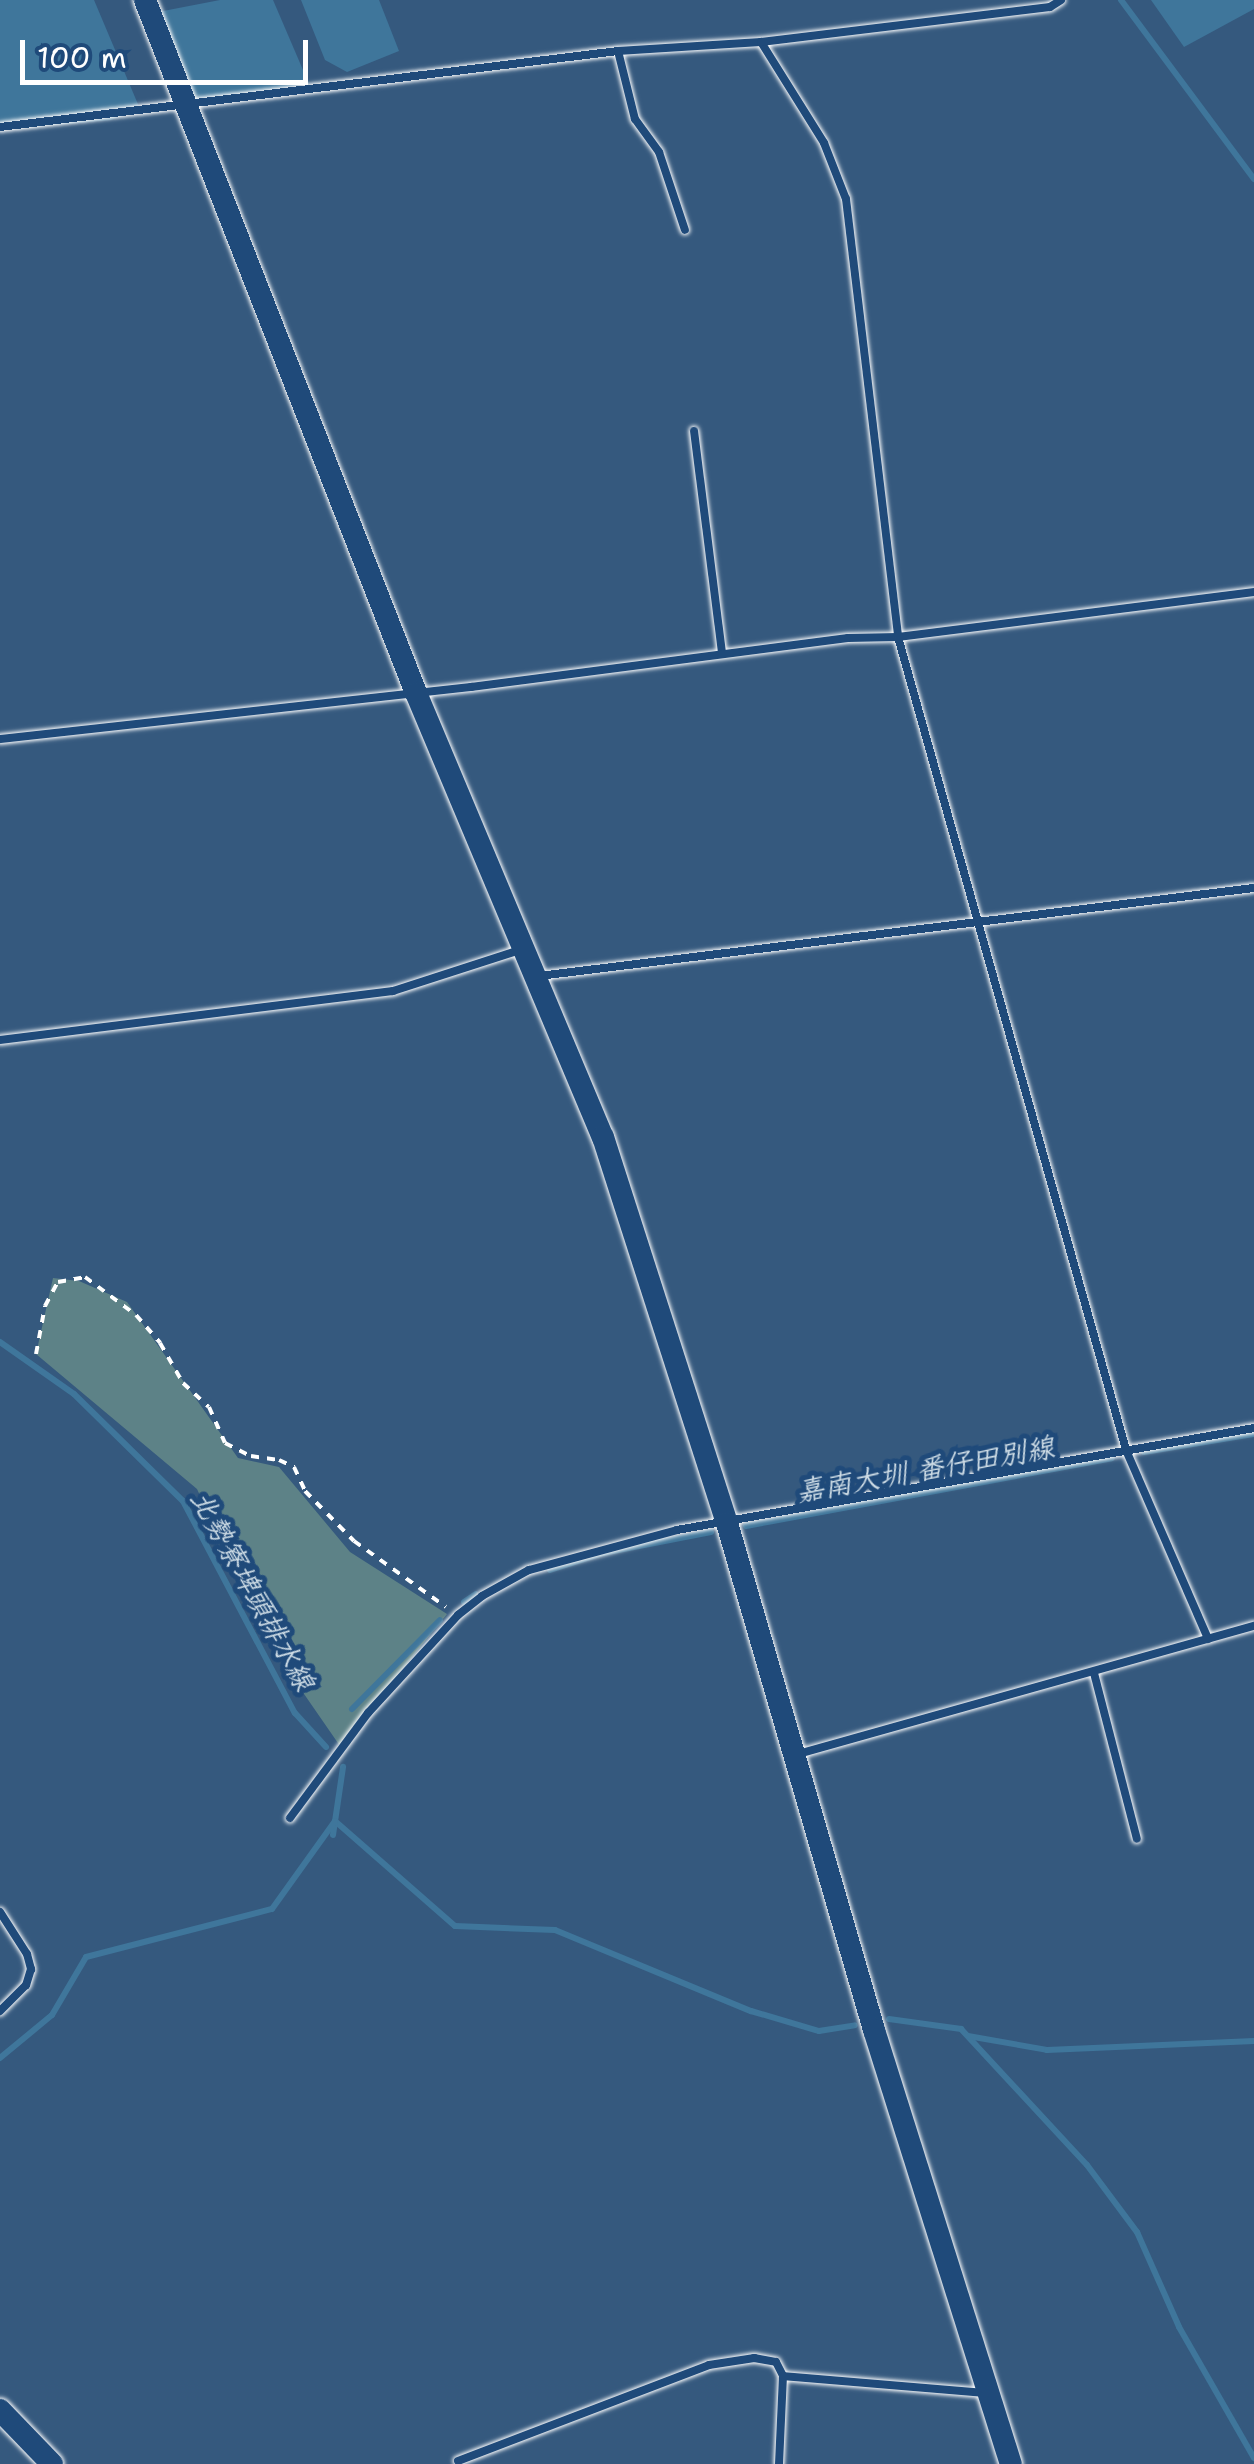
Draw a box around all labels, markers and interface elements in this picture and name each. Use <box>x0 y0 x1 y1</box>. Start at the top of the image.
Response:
scale bar <box>25 20 312 82</box>
text: 100 m <box>37 37 127 78</box>
water label: 嘉南大圳 番仔田別線 <box>793 1430 1057 1508</box>
water label: 北勢寮埤頭排水線 <box>184 1484 322 1696</box>

